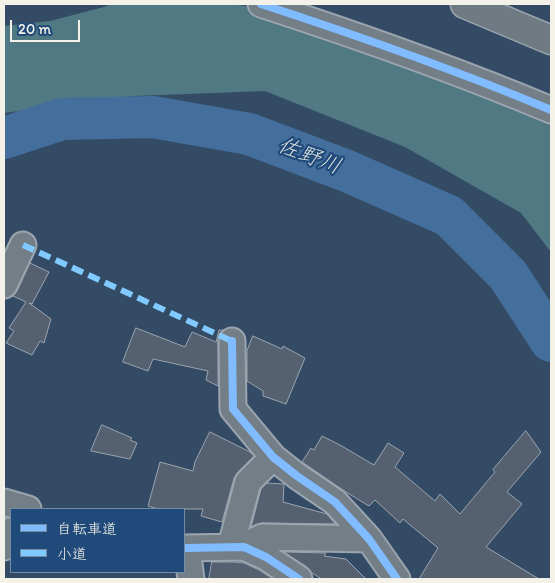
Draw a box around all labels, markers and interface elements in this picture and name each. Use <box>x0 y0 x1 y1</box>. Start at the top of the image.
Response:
scale bar <box>12 10 82 42</box>
text: 20 m <box>18 20 51 38</box>
water label: 佐野川 <box>273 133 345 181</box>
legend <box>10 508 185 573</box>
text: 自転車道 <box>57 520 117 538</box>
text: 小道 <box>57 545 87 563</box>

